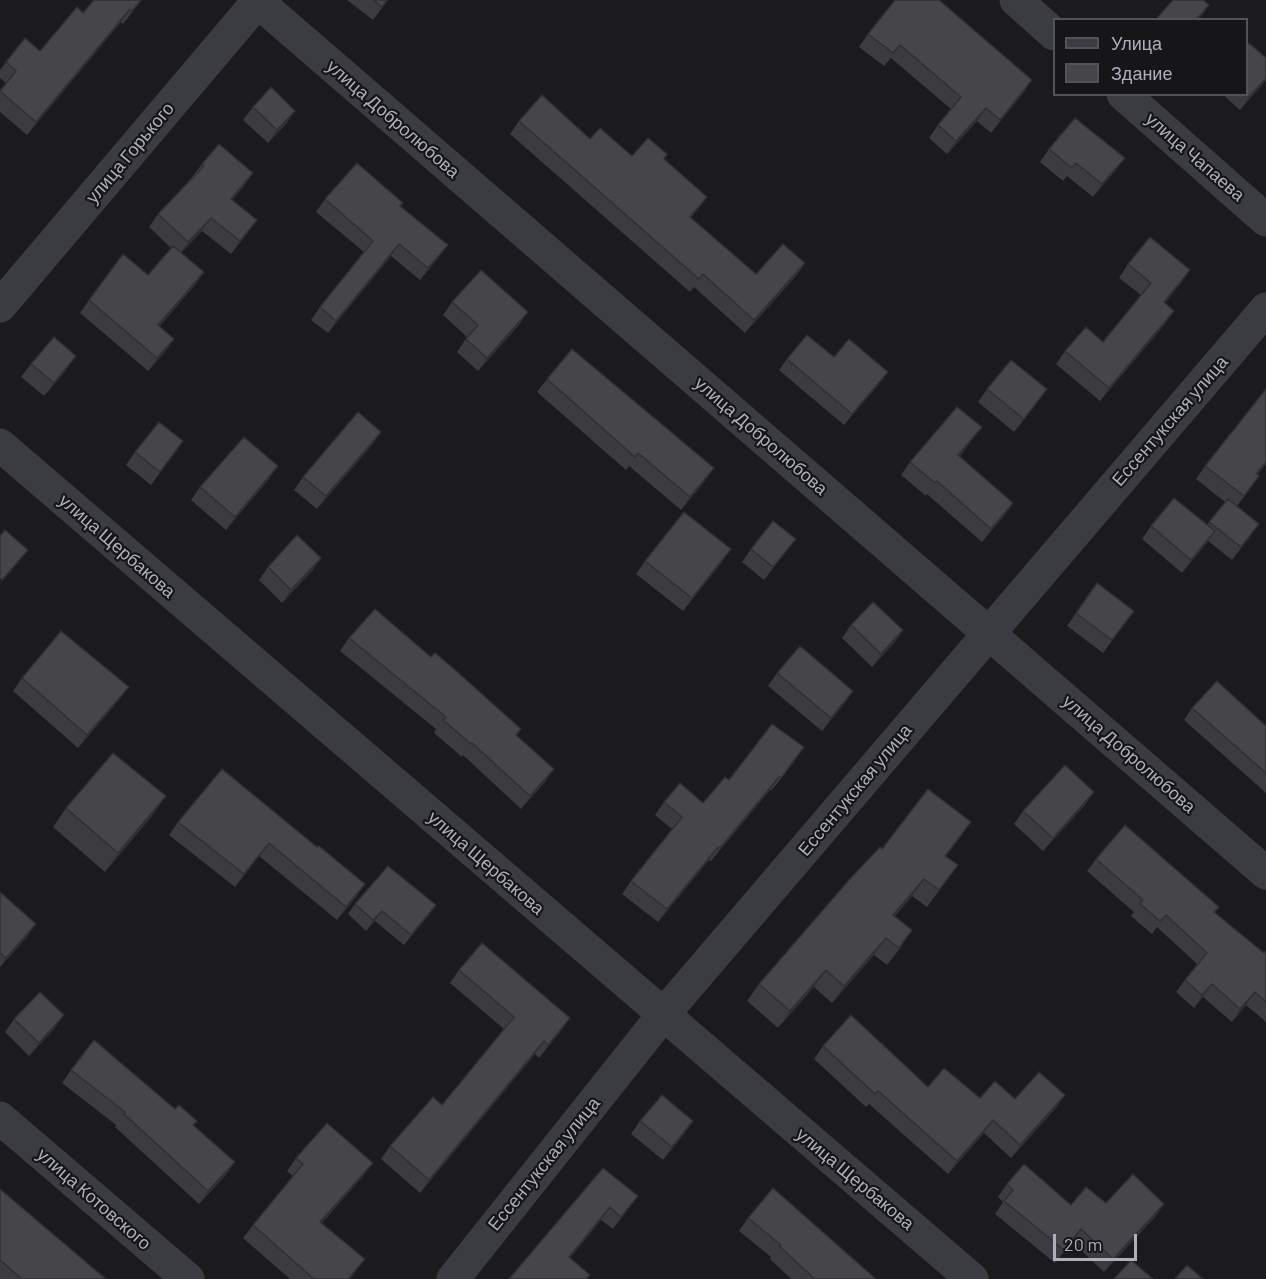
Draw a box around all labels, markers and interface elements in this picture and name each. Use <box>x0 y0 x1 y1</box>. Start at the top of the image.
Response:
legend <box>1053 18 1248 96</box>
text: Улица <box>1111 32 1162 54</box>
street label: улица Добролюбова <box>322 55 464 183</box>
text: Здание <box>1111 62 1172 84</box>
street label: улица Горького <box>81 98 179 208</box>
street label: улица Чапаева <box>1141 108 1249 206</box>
street label: Ессентукская улица <box>1108 352 1232 490</box>
street label: улица Добролюбова <box>690 372 832 500</box>
street label: улица Щербакова <box>54 490 180 602</box>
street label: улица Добролюбова <box>1058 690 1200 818</box>
street label: Ессентукская улица <box>794 720 916 860</box>
street label: улица Щербакова <box>423 807 549 919</box>
street label: Ессентукская улица <box>484 1093 604 1235</box>
street label: улица Щербакова <box>792 1123 918 1235</box>
street label: улица Котовского <box>33 1144 155 1254</box>
scale bar <box>1056 1222 1140 1260</box>
text: 20 m <box>1064 1233 1102 1255</box>

